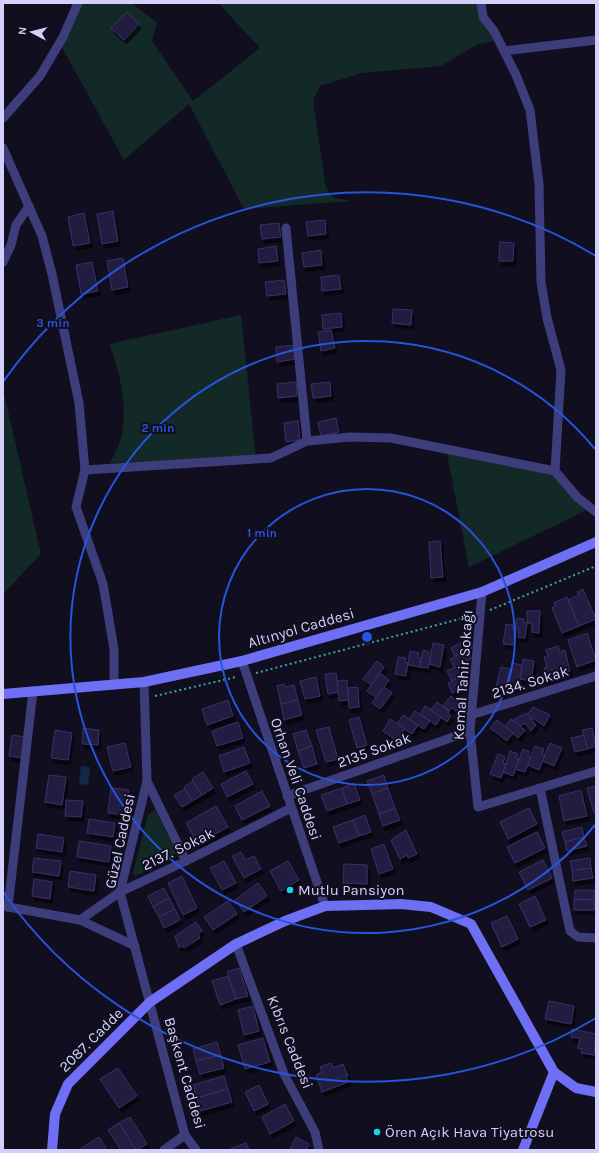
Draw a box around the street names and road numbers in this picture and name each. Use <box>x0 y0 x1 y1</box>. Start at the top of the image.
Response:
street label: Altınyol Caddesi <box>246 604 356 652</box>
street label: Kemal Tahir Sokağı <box>449 609 477 741</box>
street label: 2134. Sokak <box>489 662 571 702</box>
street label: Orhan Veli Caddesi <box>267 715 325 843</box>
street label: 2135 Sokak <box>335 728 413 772</box>
street label: Güzel Caddesi <box>101 792 139 890</box>
street label: 2137. Sokak <box>139 824 217 874</box>
street label: Kıbrıs Caddesi <box>263 993 317 1091</box>
street label: 2087. Cadde <box>55 1004 127 1076</box>
street label: Başkent Caddesi <box>160 1015 210 1131</box>

